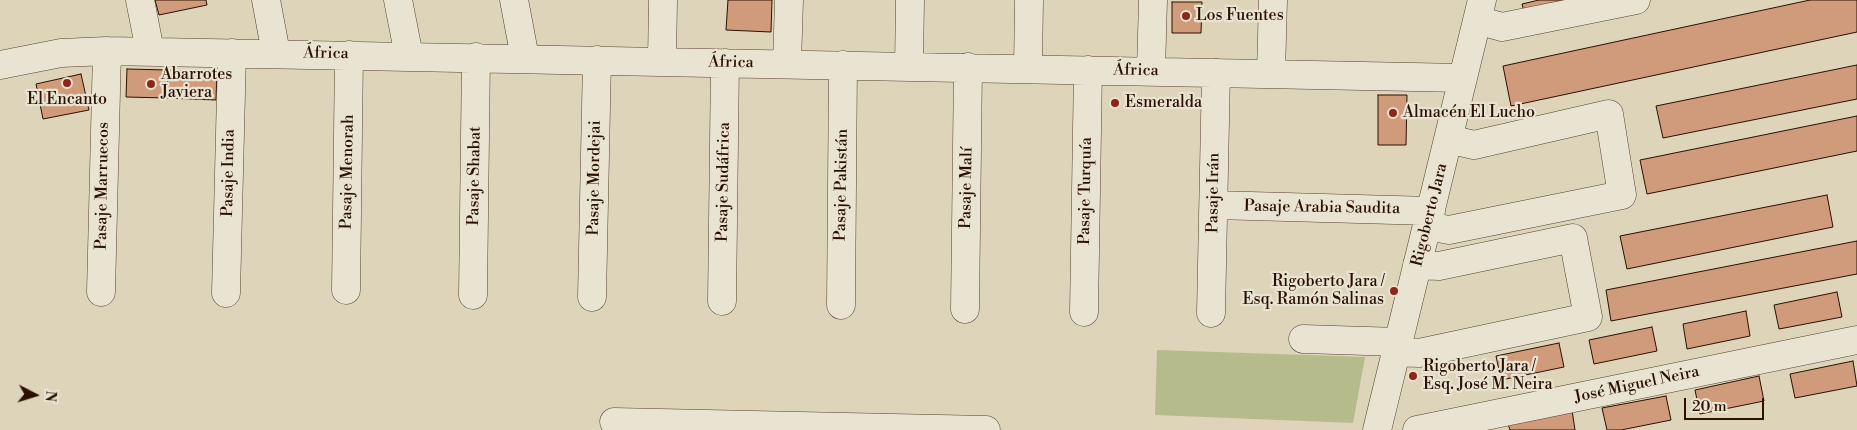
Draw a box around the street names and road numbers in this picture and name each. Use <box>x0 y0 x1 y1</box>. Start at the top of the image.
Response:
street label: África <box>303 44 349 64</box>
street label: África <box>708 53 754 73</box>
street label: África <box>1113 61 1159 81</box>
street label: Pasaje Menorah <box>337 114 359 230</box>
street label: Pasaje Mordejai <box>584 120 606 236</box>
street label: Pasaje Marruecos <box>92 122 114 250</box>
street label: Pasaje Sudáfrica <box>713 122 735 242</box>
street label: Pasaje Shabat <box>465 126 485 226</box>
street label: Pasaje India <box>219 129 239 217</box>
street label: Pasaje Pakistán <box>831 129 853 241</box>
street label: Pasaje Turquía <box>1075 137 1097 245</box>
street label: Pasaje Malí <box>957 147 977 229</box>
street label: Pasaje Irán <box>1204 153 1224 233</box>
street label: Rigoberto Jara <box>1408 161 1452 269</box>
street label: Pasaje Arabia Saudita <box>1244 197 1400 219</box>
street label: José Miguel Neira <box>1573 362 1701 408</box>

